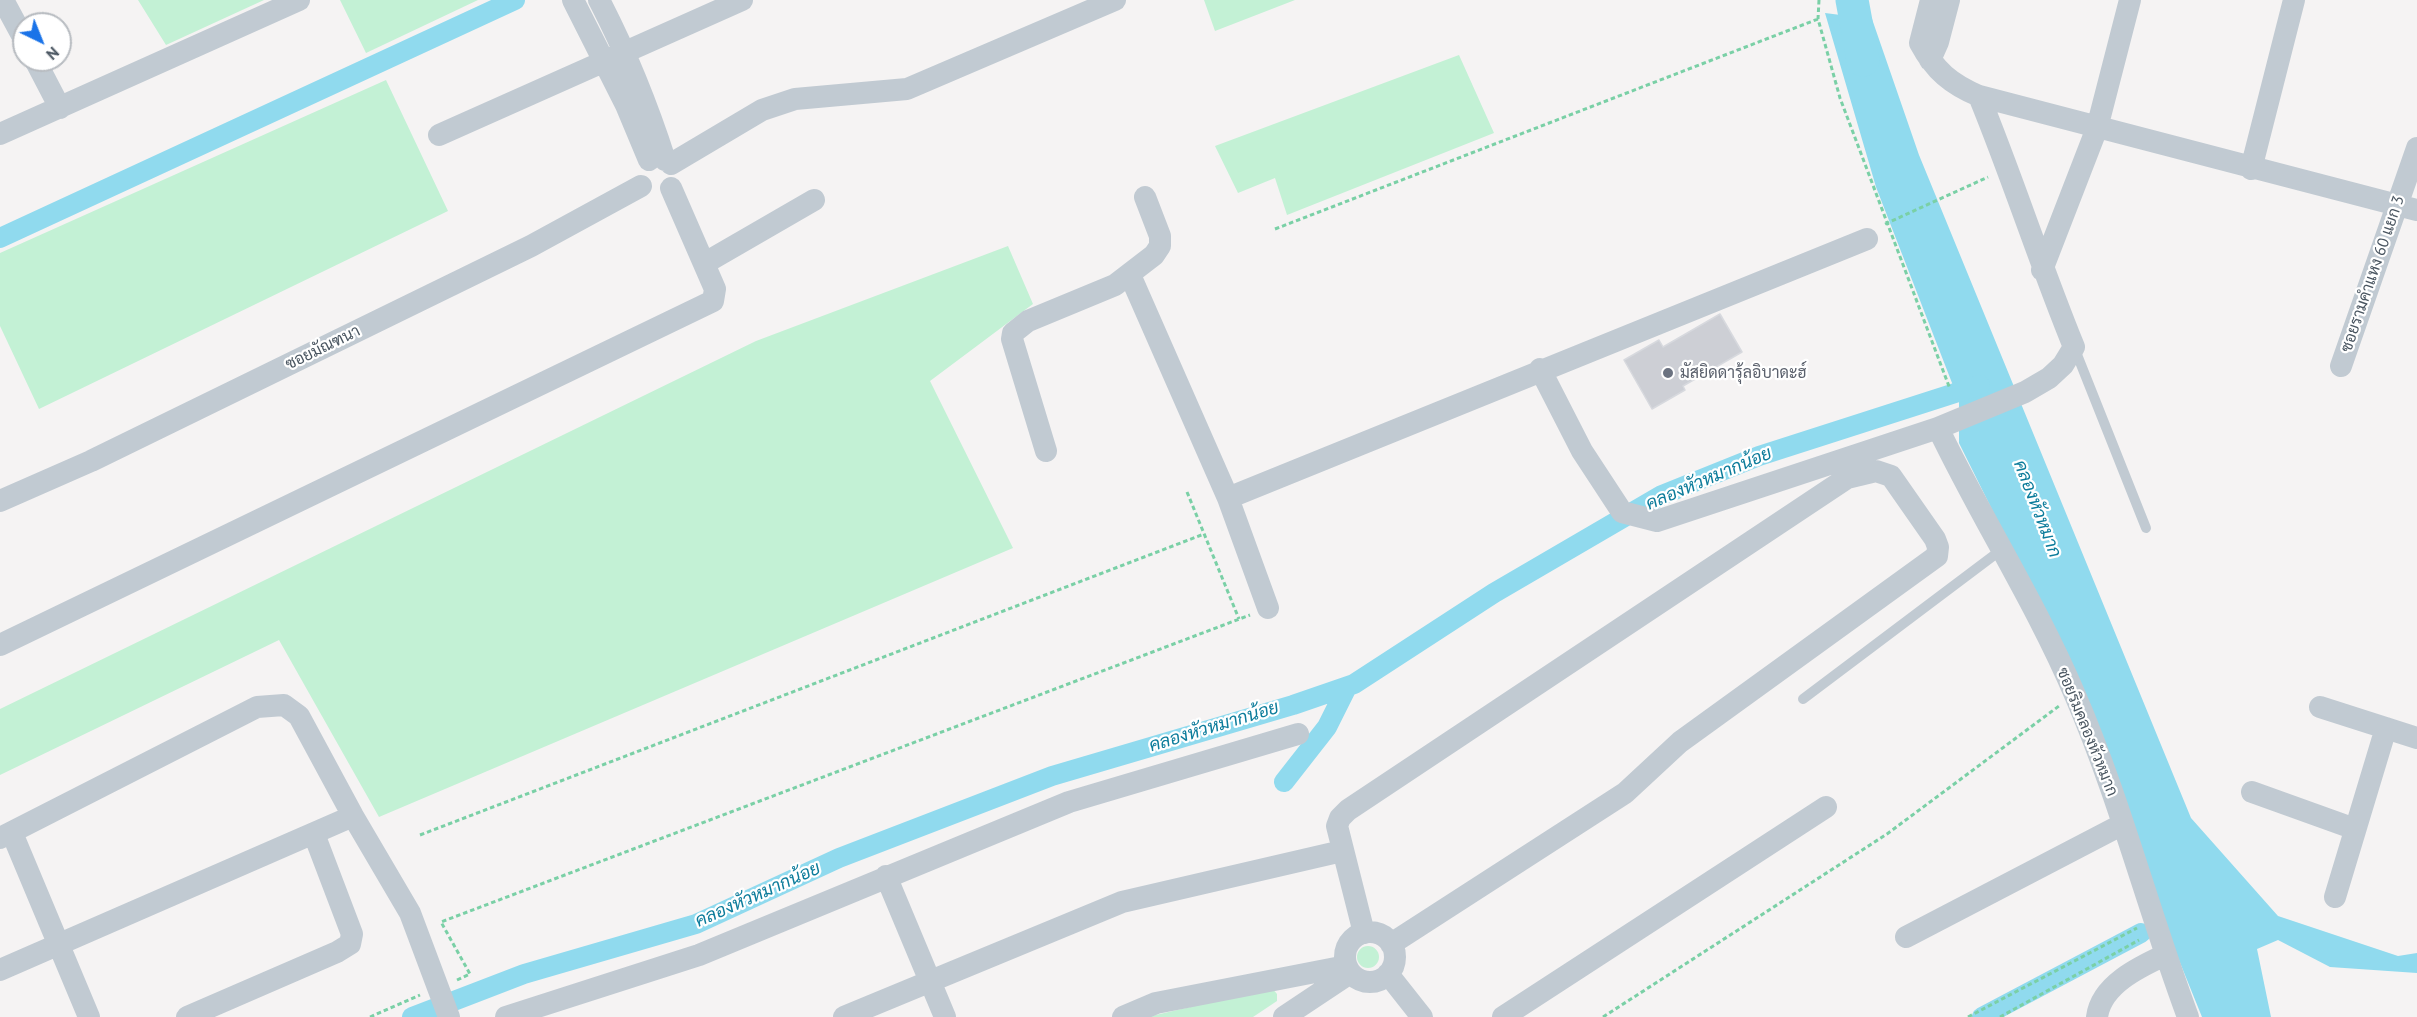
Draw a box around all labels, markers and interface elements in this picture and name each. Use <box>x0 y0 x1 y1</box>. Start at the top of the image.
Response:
north arrow <box>12 12 72 72</box>
text: N <box>42 43 64 65</box>
street label: ซอยรามคำแหง 60 แยก 3 <box>2337 193 2409 355</box>
street label: ซอยมัณฑนา <box>282 322 364 374</box>
place label: มัสยิดดารุ้ลอิบาดะฮ์ <box>1680 363 1807 383</box>
marker: มัสยิดดารุ้ลอิบาดะฮ์ <box>1661 366 1675 380</box>
water label: คลองหัวหมากน้อย <box>1643 443 1775 515</box>
water label: คลองหัวหมาก <box>2009 457 2065 561</box>
street label: ซอยริมคลองหัวหมาก <box>2052 665 2122 799</box>
water label: คลองหัวหมากน้อย <box>1146 697 1282 757</box>
water label: คลองหัวหมากน้อย <box>692 858 824 932</box>

